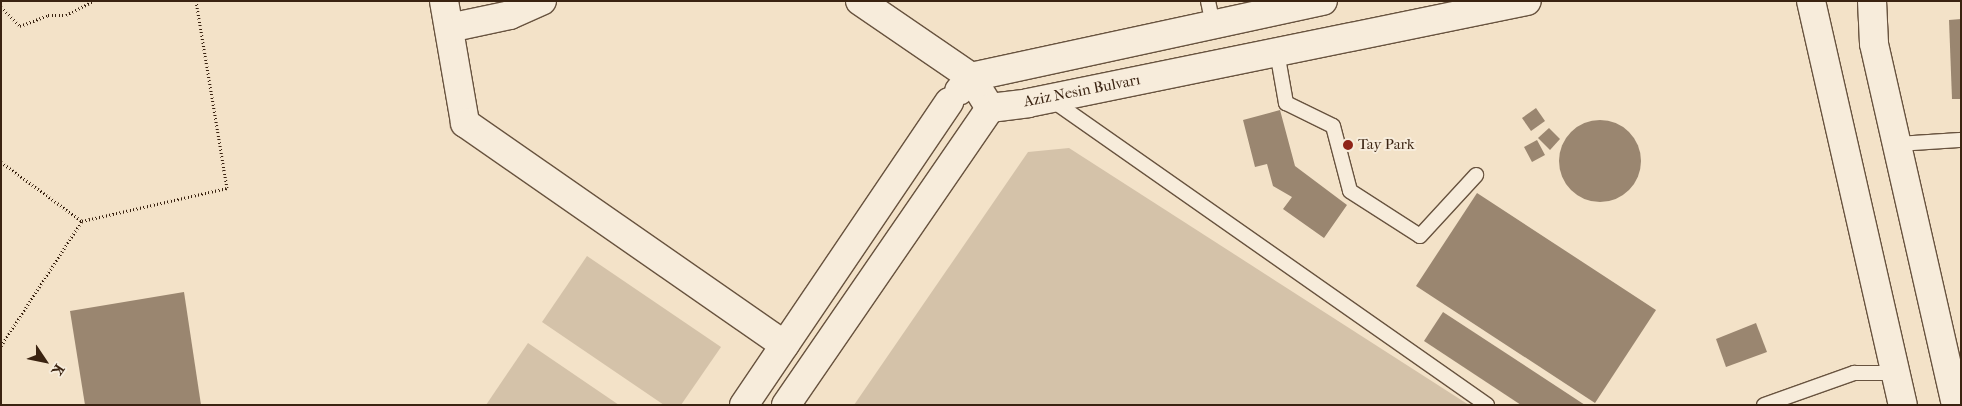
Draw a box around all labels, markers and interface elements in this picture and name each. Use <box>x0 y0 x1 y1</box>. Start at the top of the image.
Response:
street label: Aziz Nesin Bulvarı <box>1022 71 1142 111</box>
place label: Tay Park <box>1358 136 1415 154</box>
marker: Tay Park <box>1342 139 1354 151</box>
north arrow <box>20 336 70 386</box>
text: K <box>48 361 68 379</box>

